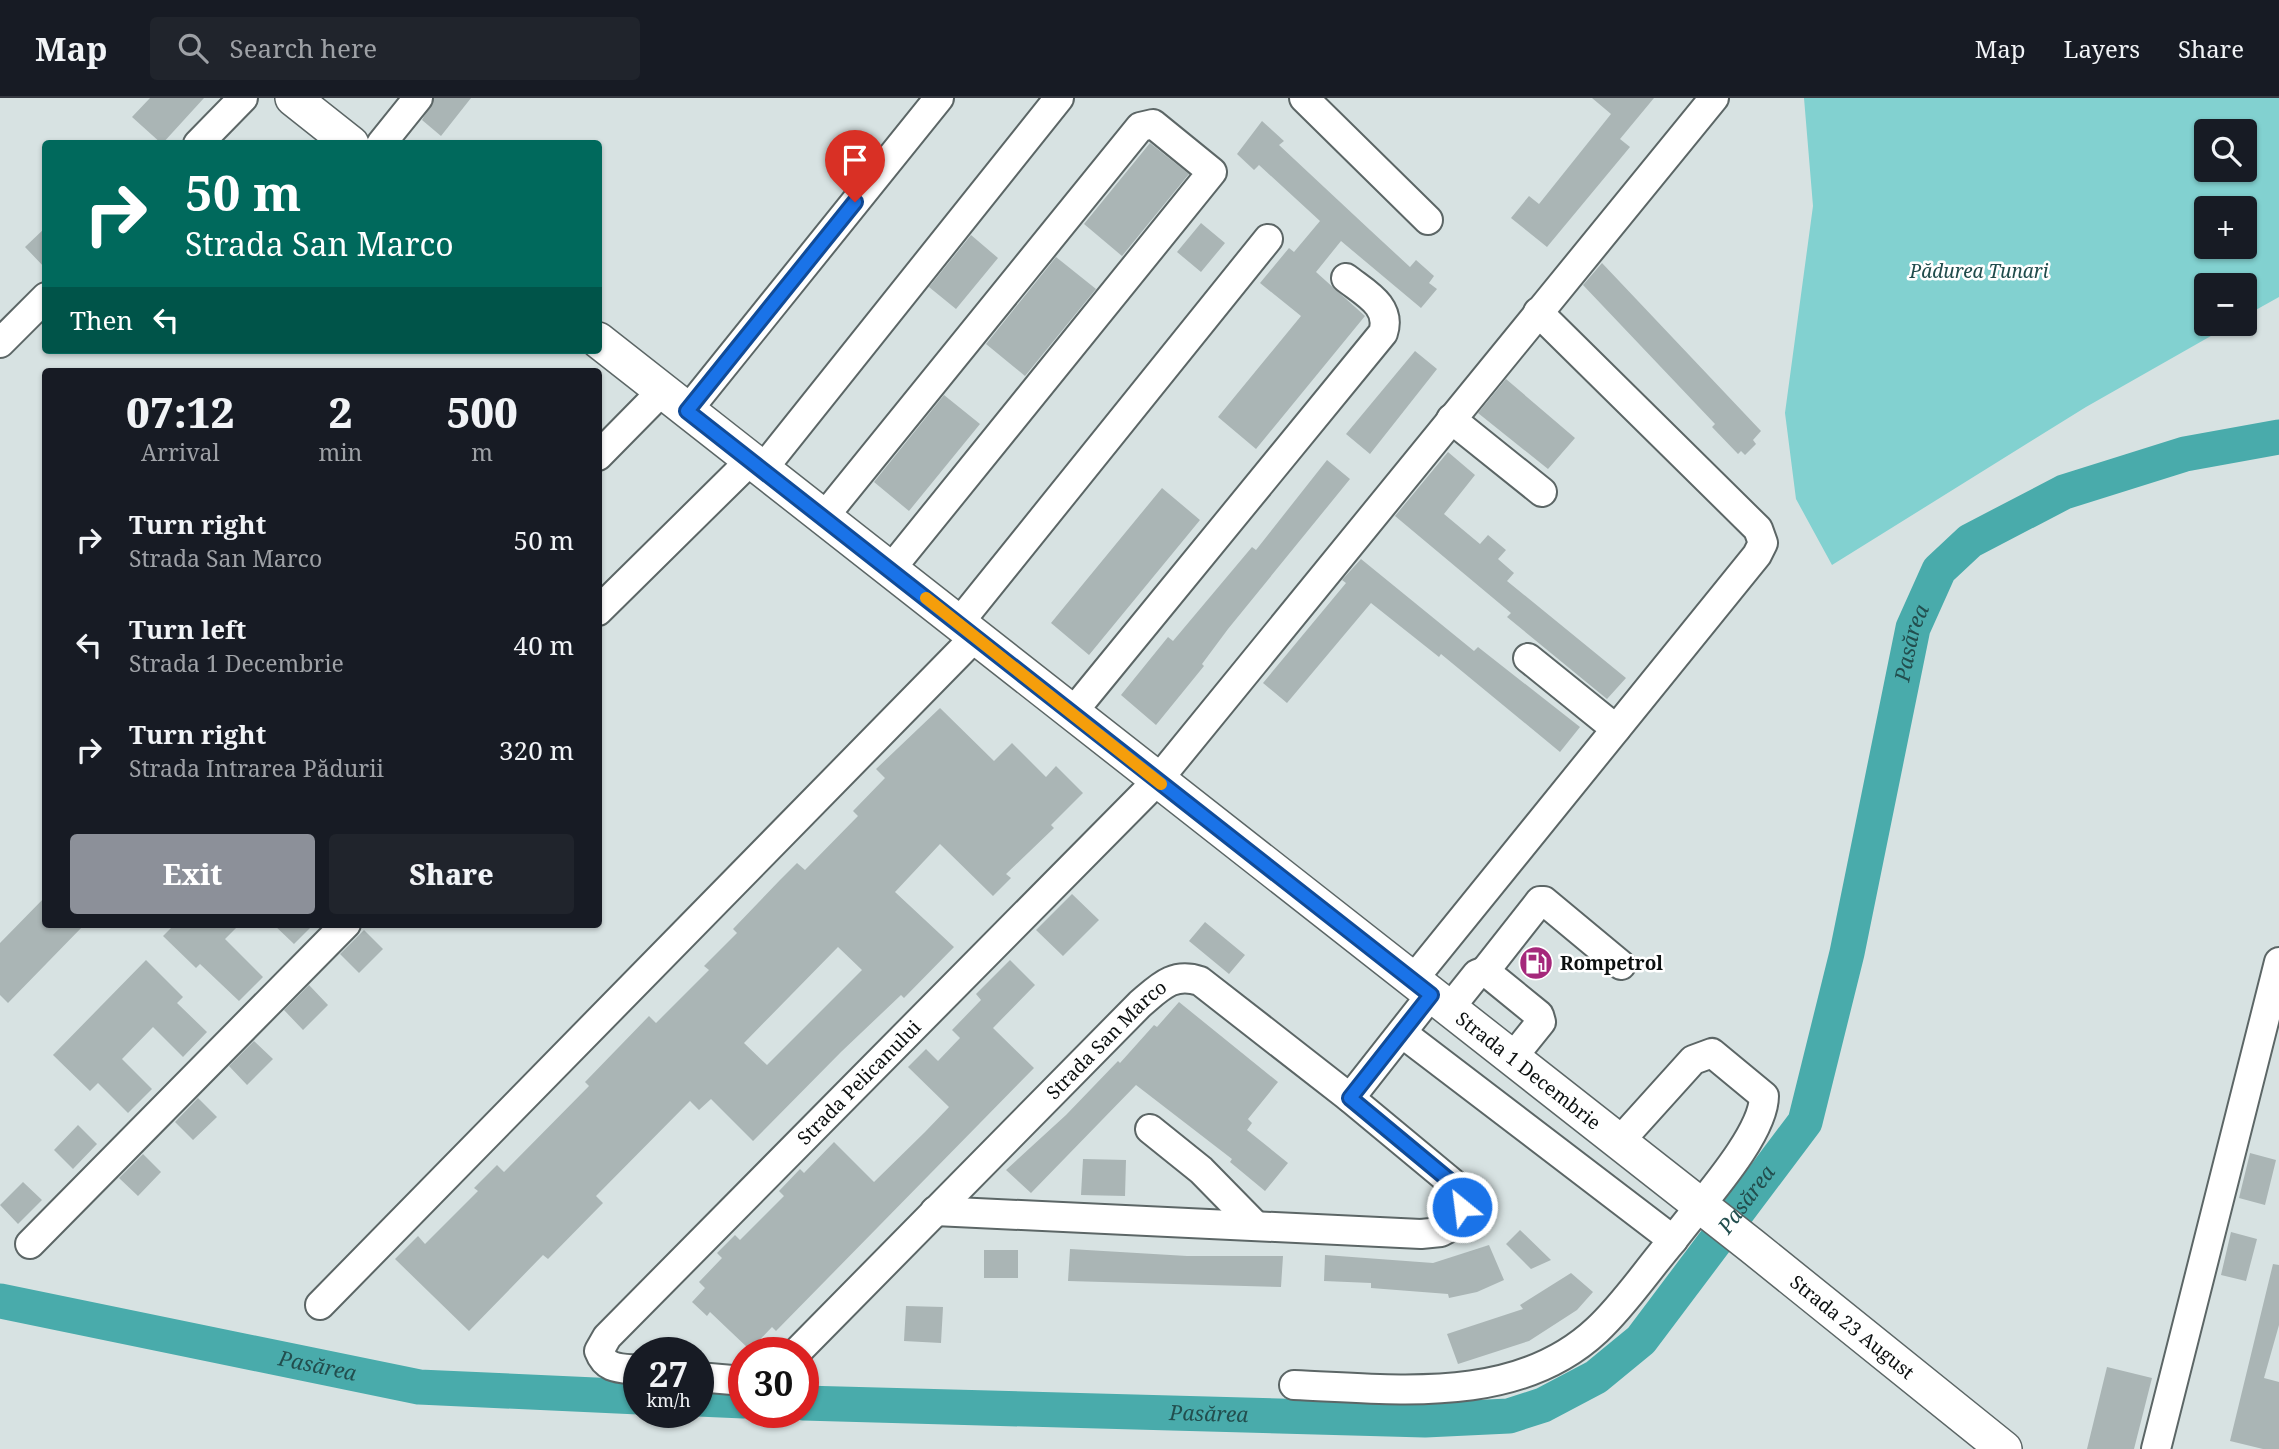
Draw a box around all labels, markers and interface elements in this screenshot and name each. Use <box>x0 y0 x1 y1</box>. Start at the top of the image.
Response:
search box <box>150 17 640 80</box>
text: Map <box>35 26 108 71</box>
icon: search <box>174 29 212 67</box>
text: Search here <box>230 30 377 66</box>
text: Map <box>1975 32 2026 65</box>
text: Layers <box>2064 32 2140 65</box>
text: Share <box>2178 32 2244 65</box>
map controls <box>2194 119 2257 336</box>
button: search <box>2194 119 2257 182</box>
pin <box>825 130 885 202</box>
icon: arrive <box>836 141 874 179</box>
text: 50 m <box>185 159 301 225</box>
icon: right <box>70 168 161 259</box>
button: + <box>2194 196 2257 259</box>
text: Strada San Marco <box>185 222 454 265</box>
park label: Pădurea Tunari <box>1908 258 2049 284</box>
button: − <box>2194 273 2257 336</box>
icon: left <box>147 301 185 339</box>
text: Then <box>70 302 133 338</box>
text: 07:12 <box>126 383 234 440</box>
text: 2 <box>329 383 352 440</box>
text: 500 <box>446 383 518 440</box>
text: Arrival <box>141 436 220 468</box>
text: min <box>318 436 362 468</box>
text: m <box>471 436 493 468</box>
text: Turn right <box>129 506 266 542</box>
icon: right <box>70 521 108 559</box>
text: 50 m <box>514 522 574 558</box>
text: Strada San Marco <box>129 542 322 574</box>
water label: Pasărea <box>1887 599 1935 685</box>
text: Turn left <box>129 611 246 647</box>
icon: left <box>70 626 108 664</box>
text: 40 m <box>514 627 574 663</box>
text: Strada 1 Decembrie <box>129 647 344 679</box>
text: Turn right <box>129 716 266 752</box>
icon: right <box>70 731 108 769</box>
text: 320 m <box>499 732 574 768</box>
text: Strada Intrarea Pădurii <box>129 752 384 784</box>
button: Exit <box>70 834 315 914</box>
button: Share <box>329 834 574 914</box>
fuel station icon: Rompetrol <box>1517 944 1555 982</box>
place label: Rompetrol <box>1560 950 1663 976</box>
street label: Strada San Marco <box>1040 974 1172 1105</box>
street label: Strada 1 Decembrie <box>1451 1005 1606 1136</box>
street label: Strada Pelicanului <box>791 1014 926 1150</box>
water label: Pasărea <box>1710 1158 1781 1240</box>
position arrow <box>1425 1170 1499 1244</box>
street label: Strada 23 August <box>1785 1269 1920 1385</box>
speed limit sign: 30 <box>728 1337 819 1428</box>
water label: Pasărea <box>275 1343 360 1387</box>
text: 27 <box>649 1350 688 1397</box>
text: km/h <box>646 1388 691 1412</box>
water label: Pasărea <box>1168 1398 1250 1428</box>

